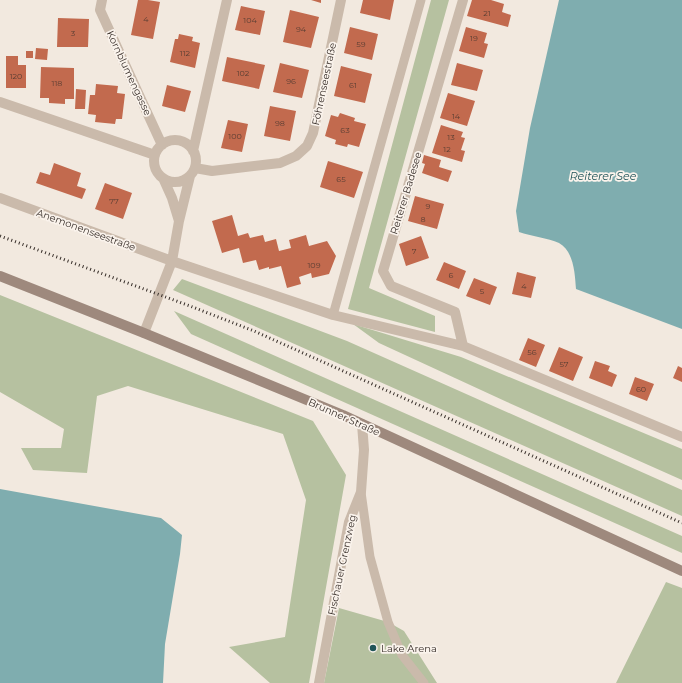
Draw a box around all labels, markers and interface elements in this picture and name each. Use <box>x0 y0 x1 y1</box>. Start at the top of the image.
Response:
house number: 21 <box>483 8 491 18</box>
house number: 4 <box>143 14 149 24</box>
house number: 104 <box>243 15 257 25</box>
house number: 94 <box>296 24 307 34</box>
house number: 3 <box>71 28 76 38</box>
street label: Kornblumengasse <box>104 29 154 117</box>
house number: 19 <box>470 33 478 43</box>
house number: 59 <box>356 39 366 49</box>
street label: Föhrenseestraße <box>309 42 339 126</box>
house number: 112 <box>180 48 191 58</box>
house number: 102 <box>237 68 250 78</box>
house number: 120 <box>10 71 22 81</box>
house number: 96 <box>286 76 296 86</box>
house number: 118 <box>52 78 62 88</box>
house number: 61 <box>349 80 357 90</box>
house number: 14 <box>452 111 461 121</box>
house number: 98 <box>275 118 285 128</box>
house number: 63 <box>340 125 350 135</box>
house number: 100 <box>228 131 242 141</box>
house number: 13 <box>447 132 455 142</box>
house number: 12 <box>443 144 451 154</box>
street label: Reiterer Badesee <box>387 150 425 236</box>
water label: Reiterer See <box>570 169 637 183</box>
house number: 65 <box>336 174 346 184</box>
house number: 77 <box>109 196 119 206</box>
house number: 9 <box>426 201 431 211</box>
street label: Anemonenseestraße <box>35 206 137 254</box>
house number: 8 <box>420 214 426 224</box>
house number: 7 <box>412 246 417 256</box>
house number: 109 <box>307 260 321 270</box>
house number: 6 <box>449 270 454 280</box>
house number: 4 <box>521 281 527 291</box>
house number: 5 <box>480 286 485 296</box>
house number: 56 <box>527 347 537 357</box>
house number: 57 <box>559 359 569 369</box>
house number: 60 <box>636 384 646 394</box>
street label: Brunner Straße <box>306 395 382 439</box>
street label: Fischauer Grenzweg <box>325 514 359 616</box>
place label: Lake Arena <box>381 642 437 655</box>
marker: Lake Arena <box>368 643 378 653</box>

